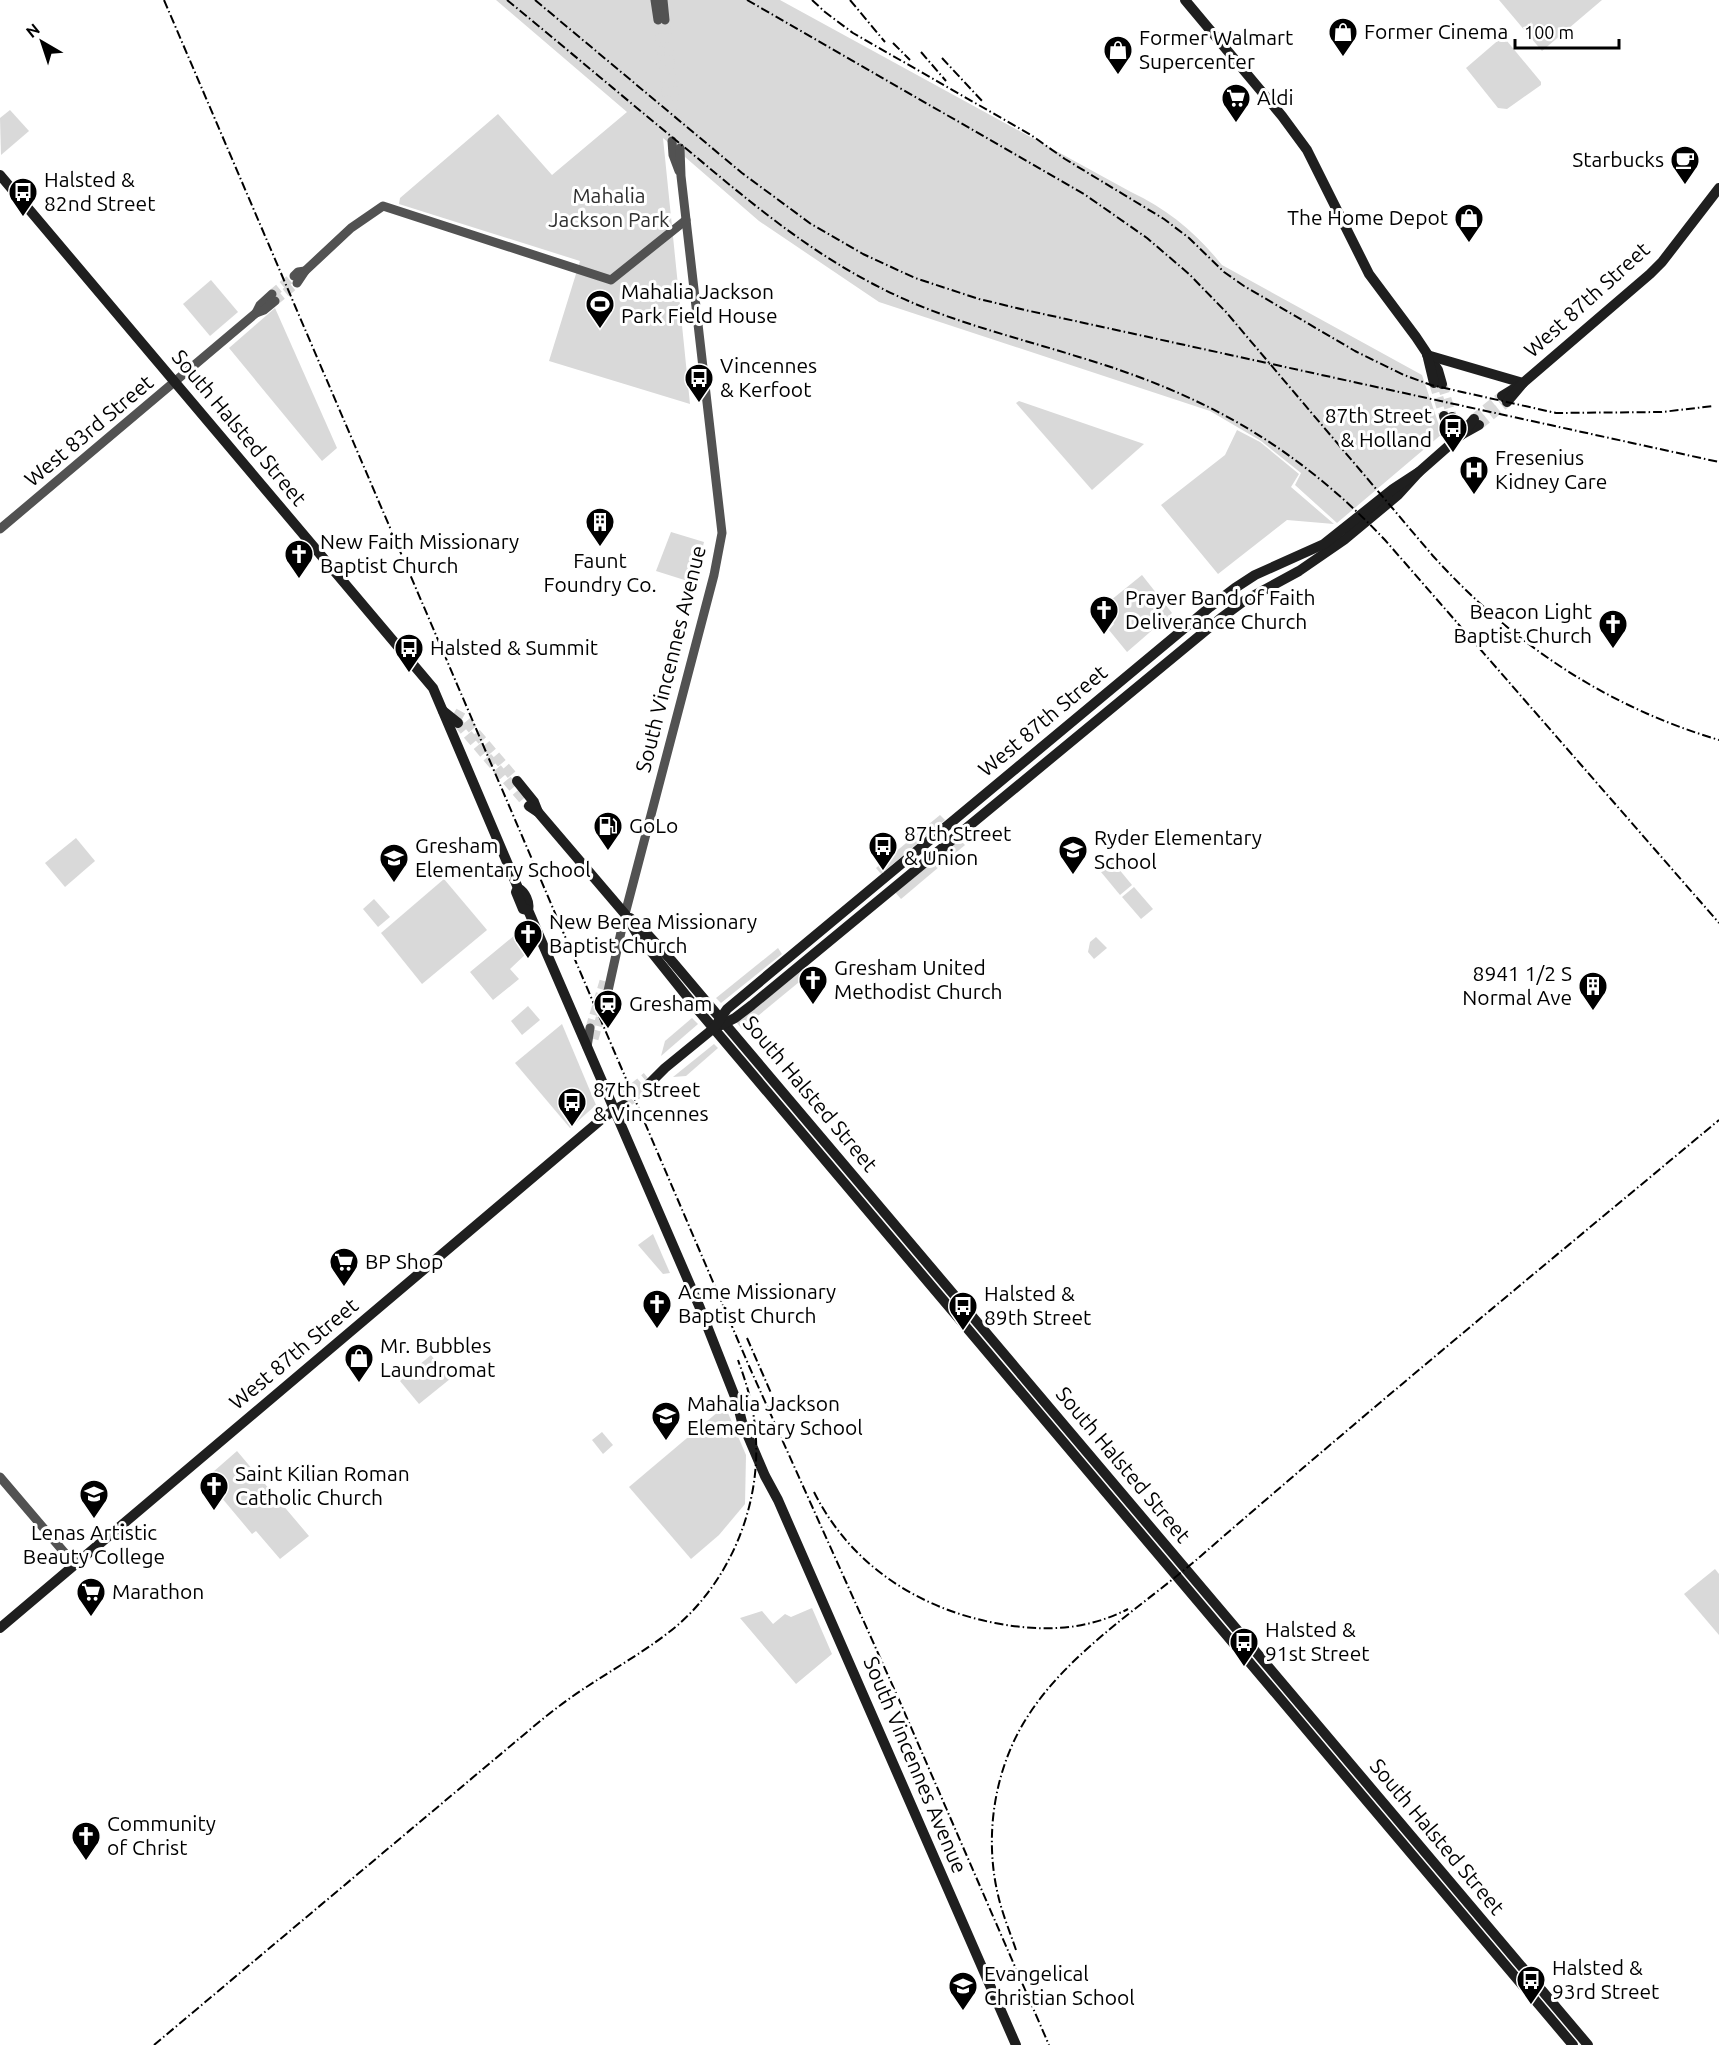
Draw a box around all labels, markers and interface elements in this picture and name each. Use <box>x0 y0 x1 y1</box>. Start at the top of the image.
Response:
north arrow <box>12 12 72 72</box>
scale bar <box>1515 12 1618 50</box>
shop icon: Former Cinema <box>1327 16 1359 58</box>
place label: Former Cinema <box>1364 19 1508 43</box>
text: N <box>22 20 43 41</box>
text: 100 m <box>1524 22 1574 42</box>
place label: Former Walmart Supercenter <box>1139 25 1293 73</box>
shop icon: Former Walmart Supercenter <box>1102 34 1134 76</box>
supermarket icon: Aldi <box>1220 82 1252 124</box>
place label: Aldi <box>1257 85 1294 109</box>
cafe icon: Starbucks <box>1669 144 1701 186</box>
place label: Starbucks <box>1572 147 1664 171</box>
place label: Halsted & 82nd Street <box>44 167 155 215</box>
bus stop icon: Halsted & 82nd Street <box>7 176 39 218</box>
park label: Mahalia Jackson Park <box>548 183 670 231</box>
shop icon: The Home Depot <box>1453 202 1485 244</box>
place label: The Home Depot <box>1287 205 1448 229</box>
street label: West 87th Street <box>1519 237 1654 362</box>
place label: Mahalia Jackson Park Field House <box>621 279 778 327</box>
sports icon: Mahalia Jackson Park Field House <box>584 288 616 330</box>
street label: South Halsted Street <box>168 345 312 510</box>
place label: Vincennes & Kerfoot <box>720 353 817 401</box>
bus stop icon: Vincennes & Kerfoot <box>683 362 715 404</box>
street label: West 83rd Street <box>19 370 157 491</box>
place label: 87th Street & Holland <box>1325 403 1432 451</box>
bus stop icon: 87th Street & Holland <box>1437 412 1469 454</box>
place label: Fresenius Kidney Care <box>1495 445 1607 493</box>
hospital icon: Fresenius Kidney Care <box>1458 454 1490 496</box>
building icon: Faunt Foundry Co. <box>584 506 616 548</box>
place label: New Faith Missionary Baptist Church <box>320 529 519 577</box>
church icon: New Faith Missionary Baptist Church <box>283 538 315 580</box>
street label: South Vincennes Avenue <box>630 543 710 775</box>
place label: Faunt Foundry Co. <box>543 548 657 596</box>
place label: Prayer Band of Faith Deliverance Church <box>1125 585 1315 633</box>
church icon: Prayer Band of Faith Deliverance Church <box>1088 594 1120 636</box>
place label: Beacon Light Baptist Church <box>1454 599 1592 647</box>
church icon: Beacon Light Baptist Church <box>1597 608 1629 650</box>
bus stop icon: Halsted & Summit <box>393 632 425 674</box>
place label: Halsted & Summit <box>430 635 598 659</box>
street label: West 87th Street <box>973 660 1111 781</box>
fuel station icon: GoLo <box>592 810 624 852</box>
place label: GoLo <box>629 813 678 837</box>
place label: 87th Street & Union <box>904 821 1011 869</box>
place label: Ryder Elementary School <box>1094 825 1262 873</box>
bus stop icon: 87th Street & Union <box>867 830 899 872</box>
place label: Gresham Elementary School <box>415 833 591 881</box>
school or university icon: Ryder Elementary School <box>1057 834 1089 876</box>
school or university icon: Gresham Elementary School <box>378 842 410 884</box>
place label: New Berea Missionary Baptist Church <box>549 909 757 957</box>
church icon: New Berea Missionary Baptist Church <box>512 918 544 960</box>
place label: Gresham United Methodist Church <box>834 955 1002 1003</box>
place label: 8941 1/2 S Normal Ave <box>1462 961 1572 1009</box>
church icon: Gresham United Methodist Church <box>797 964 829 1006</box>
building icon: 8941 1/2 S Normal Ave <box>1577 970 1609 1012</box>
station icon: Gresham <box>592 988 624 1030</box>
place label: Gresham <box>629 991 712 1015</box>
street label: South Halsted Street <box>739 1011 883 1176</box>
place label: 87th Street & Vincennes <box>593 1077 709 1125</box>
bus stop icon: 87th Street & Vincennes <box>556 1086 588 1128</box>
supermarket icon: BP Shop <box>328 1246 360 1288</box>
place label: BP Shop <box>365 1249 443 1273</box>
place label: Acme Missionary Baptist Church <box>678 1279 836 1327</box>
place label: Halsted & 89th Street <box>984 1281 1091 1329</box>
church icon: Acme Missionary Baptist Church <box>641 1288 673 1330</box>
bus stop icon: Halsted & 89th Street <box>947 1290 979 1332</box>
street label: West 87th Street <box>224 1293 362 1414</box>
place label: Mr. Bubbles Laundromat <box>380 1333 495 1381</box>
shop icon: Mr. Bubbles Laundromat <box>343 1342 375 1384</box>
street label: South Halsted Street <box>1052 1382 1196 1547</box>
place label: Mahalia Jackson Elementary School <box>687 1391 863 1439</box>
school or university icon: Mahalia Jackson Elementary School <box>650 1400 682 1442</box>
place label: Saint Kilian Roman Catholic Church <box>235 1461 410 1509</box>
church icon: Saint Kilian Roman Catholic Church <box>198 1470 230 1512</box>
school or university icon: Lenas Artistic Beauty College <box>78 1478 110 1520</box>
place label: Lenas Artistic Beauty College <box>23 1520 165 1568</box>
supermarket icon: Marathon <box>75 1576 107 1618</box>
place label: Marathon <box>112 1579 204 1603</box>
place label: Halsted & 91st Street <box>1265 1617 1370 1665</box>
bus stop icon: Halsted & 91st Street <box>1228 1626 1260 1668</box>
street label: South Vincennes Avenue <box>859 1653 972 1877</box>
street label: South Halsted Street <box>1366 1754 1510 1919</box>
place label: Community of Christ <box>107 1811 216 1859</box>
church icon: Community of Christ <box>70 1820 102 1862</box>
place label: Halsted & 93rd Street <box>1552 1955 1659 2003</box>
place label: Evangelical Christian School <box>984 1961 1135 2009</box>
bus stop icon: Halsted & 93rd Street <box>1515 1964 1547 2006</box>
school or university icon: Evangelical Christian School <box>947 1970 979 2012</box>

